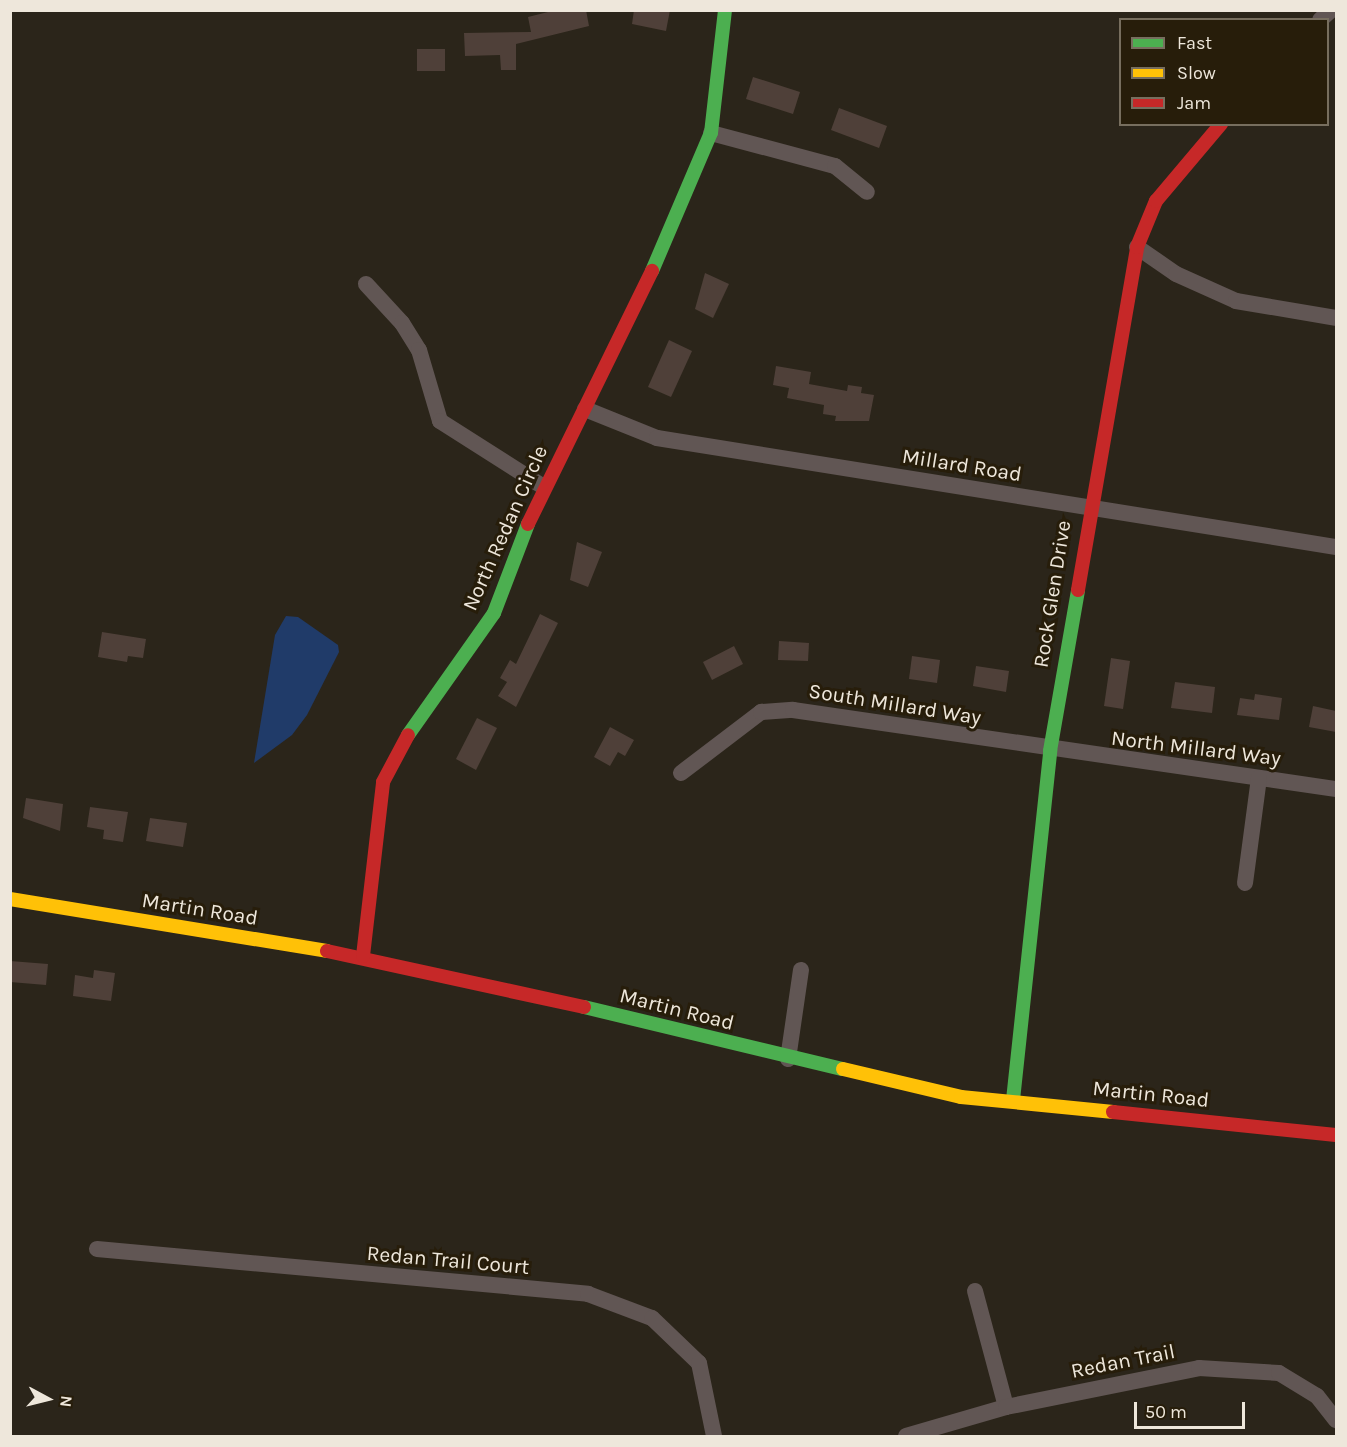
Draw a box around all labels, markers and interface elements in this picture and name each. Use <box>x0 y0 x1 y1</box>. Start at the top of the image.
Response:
legend <box>1119 18 1329 126</box>
text: Fast <box>1177 32 1212 54</box>
text: Slow <box>1177 62 1216 84</box>
text: Jam <box>1177 92 1211 114</box>
street label: North Redan Circle <box>457 441 553 615</box>
street label: Millard Road <box>900 443 1024 487</box>
street label: Rock Glen Drive <box>1028 519 1076 669</box>
street label: South Millard Way <box>807 678 983 730</box>
street label: North Millard Way <box>1110 725 1282 771</box>
street label: Martin Road <box>140 887 260 931</box>
street label: Martin Road <box>617 983 737 1035</box>
street label: Martin Road <box>1091 1075 1211 1113</box>
street label: Redan Trail Court <box>366 1240 530 1280</box>
street label: Redan Trail <box>1069 1339 1177 1383</box>
north arrow <box>18 1369 78 1429</box>
scale bar <box>1137 1390 1248 1428</box>
text: N <box>56 1394 76 1408</box>
text: 50 m <box>1145 1401 1187 1423</box>

